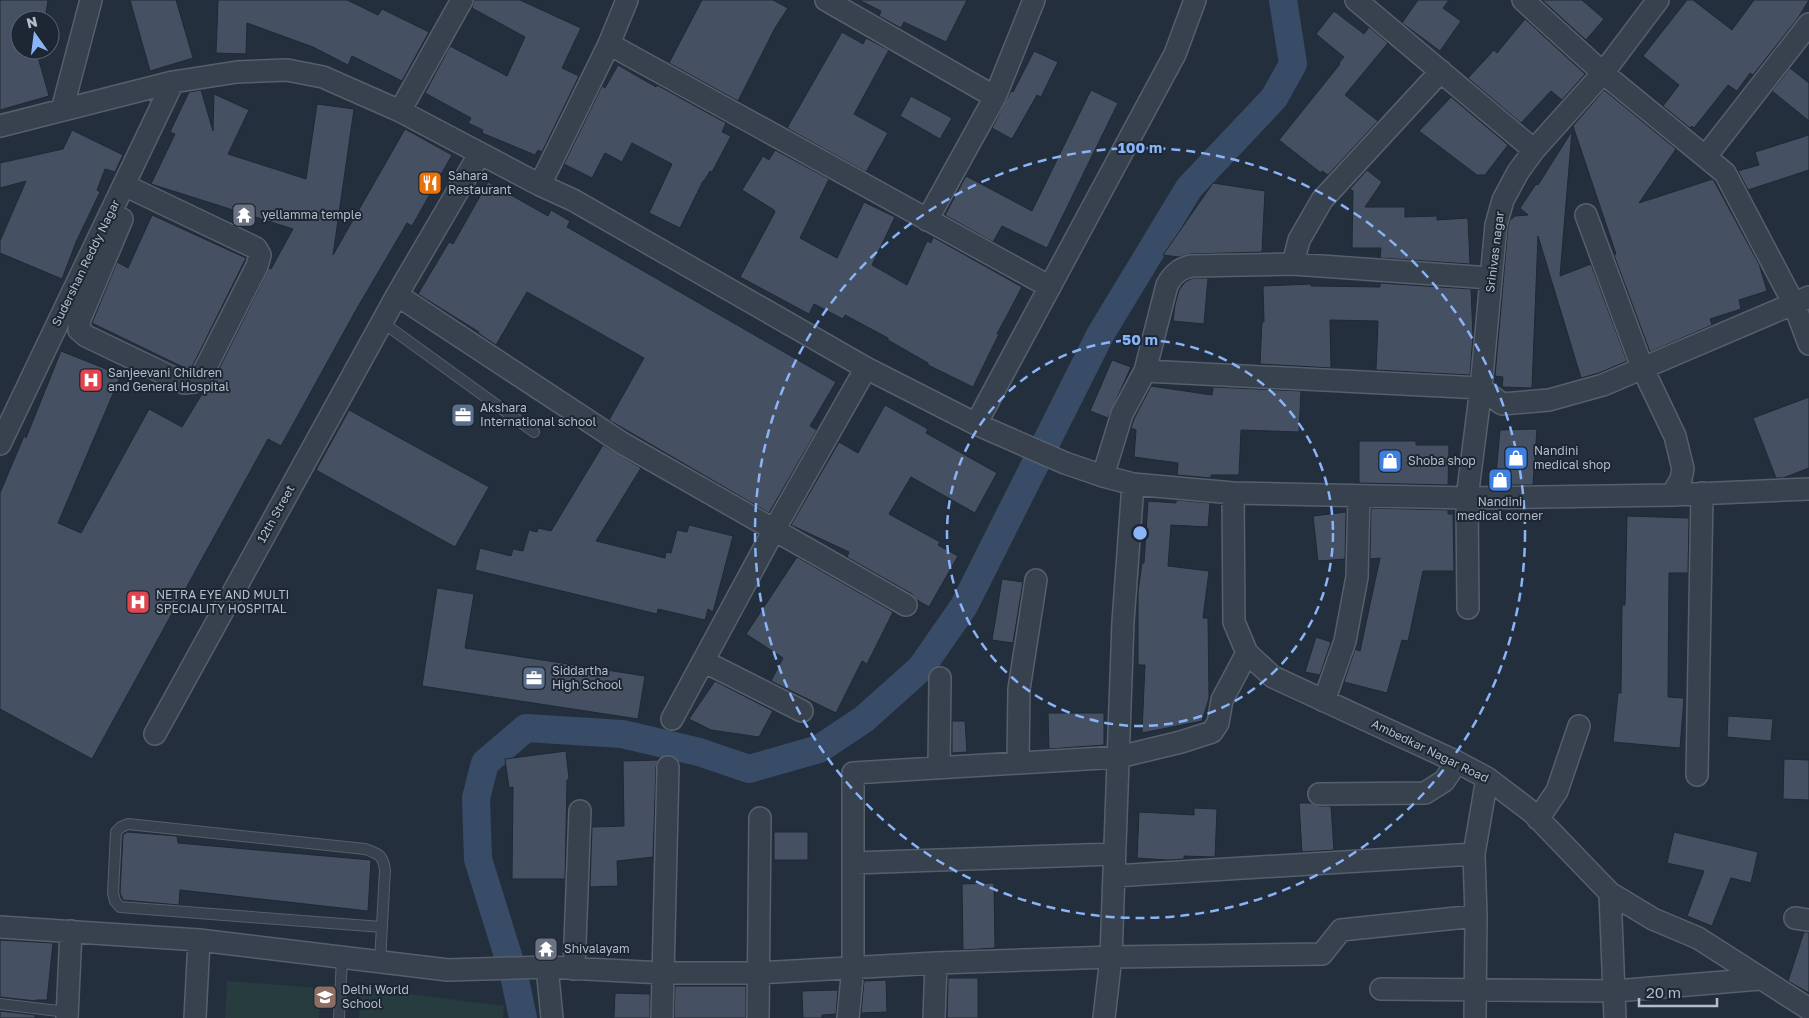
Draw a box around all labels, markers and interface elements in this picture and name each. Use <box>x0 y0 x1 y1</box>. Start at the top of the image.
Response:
north arrow <box>10 10 60 60</box>
text: N <box>25 12 39 31</box>
text: 100 m <box>1118 138 1162 156</box>
place label: Sahara Restaurant <box>448 168 512 197</box>
restaurant icon: Sahara Restaurant <box>417 170 443 196</box>
street label: Sudershan Reddy Nagar <box>48 197 123 329</box>
temple icon: yellamma temple <box>231 202 257 228</box>
place label: yellamma temple <box>262 207 361 222</box>
street label: Srinivas nagar <box>1482 210 1507 293</box>
text: 50 m <box>1122 330 1158 348</box>
place label: Sanjeevani Children and General Hospital <box>108 365 229 394</box>
hospital icon: Sanjeevani Children and General Hospital <box>78 367 104 393</box>
place label: Akshara International school <box>480 400 596 429</box>
office icon: Akshara International school <box>450 402 476 428</box>
place label: Nandini medical shop <box>1534 443 1611 472</box>
shop icon: Nandini medical shop <box>1503 445 1529 471</box>
shop icon: Shoba shop <box>1377 448 1403 474</box>
place label: Shoba shop <box>1408 453 1476 468</box>
shop icon: Nandini medical corner <box>1487 467 1513 493</box>
street label: 12th Street <box>254 482 298 545</box>
place label: Nandini medical corner <box>1457 494 1543 523</box>
centre of rings <box>1131 524 1149 542</box>
place label: NETRA EYE AND MULTI SPECIALITY HOSPITAL <box>156 587 289 616</box>
hospital icon: NETRA EYE AND MULTI SPECIALITY HOSPITAL <box>125 589 151 615</box>
place label: Siddartha High School <box>552 663 622 692</box>
office icon: Siddartha High School <box>521 665 547 691</box>
street label: Ambedkar Nagar Road <box>1369 716 1491 785</box>
temple icon: Shivalayam <box>533 936 559 962</box>
place label: Shivalayam <box>564 941 630 956</box>
scale bar <box>1639 976 1716 1008</box>
place label: Delhi World School <box>342 982 409 1011</box>
text: 20 m <box>1646 983 1681 1001</box>
school or university icon: Delhi World School <box>312 984 338 1010</box>

